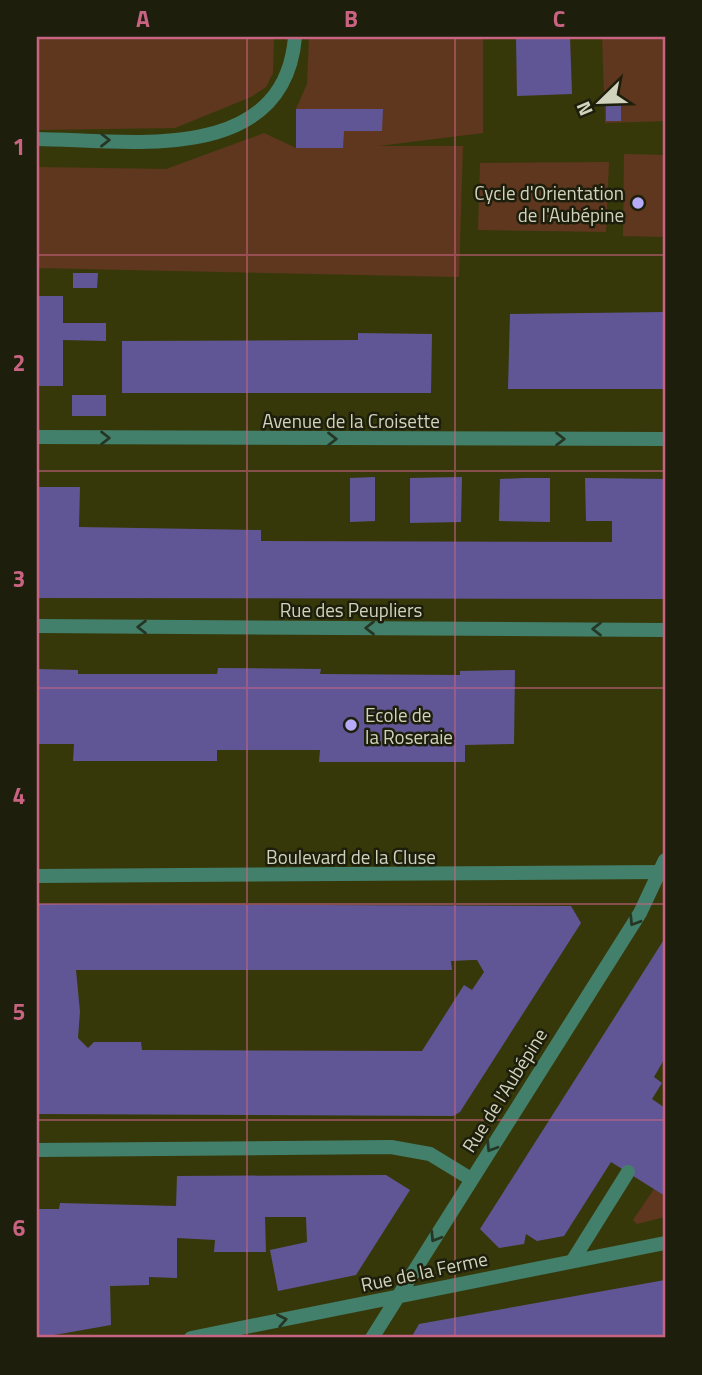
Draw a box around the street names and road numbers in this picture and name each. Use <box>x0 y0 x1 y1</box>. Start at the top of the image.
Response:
street label: Avenue de la Croisette <box>262 406 440 435</box>
street label: Rue des Peupliers <box>280 595 422 624</box>
street label: Boulevard de la Cluse <box>266 842 436 871</box>
street label: Rue de l'Aubépine <box>454 1022 554 1158</box>
street label: Rue de la Ferme <box>358 1243 490 1299</box>

